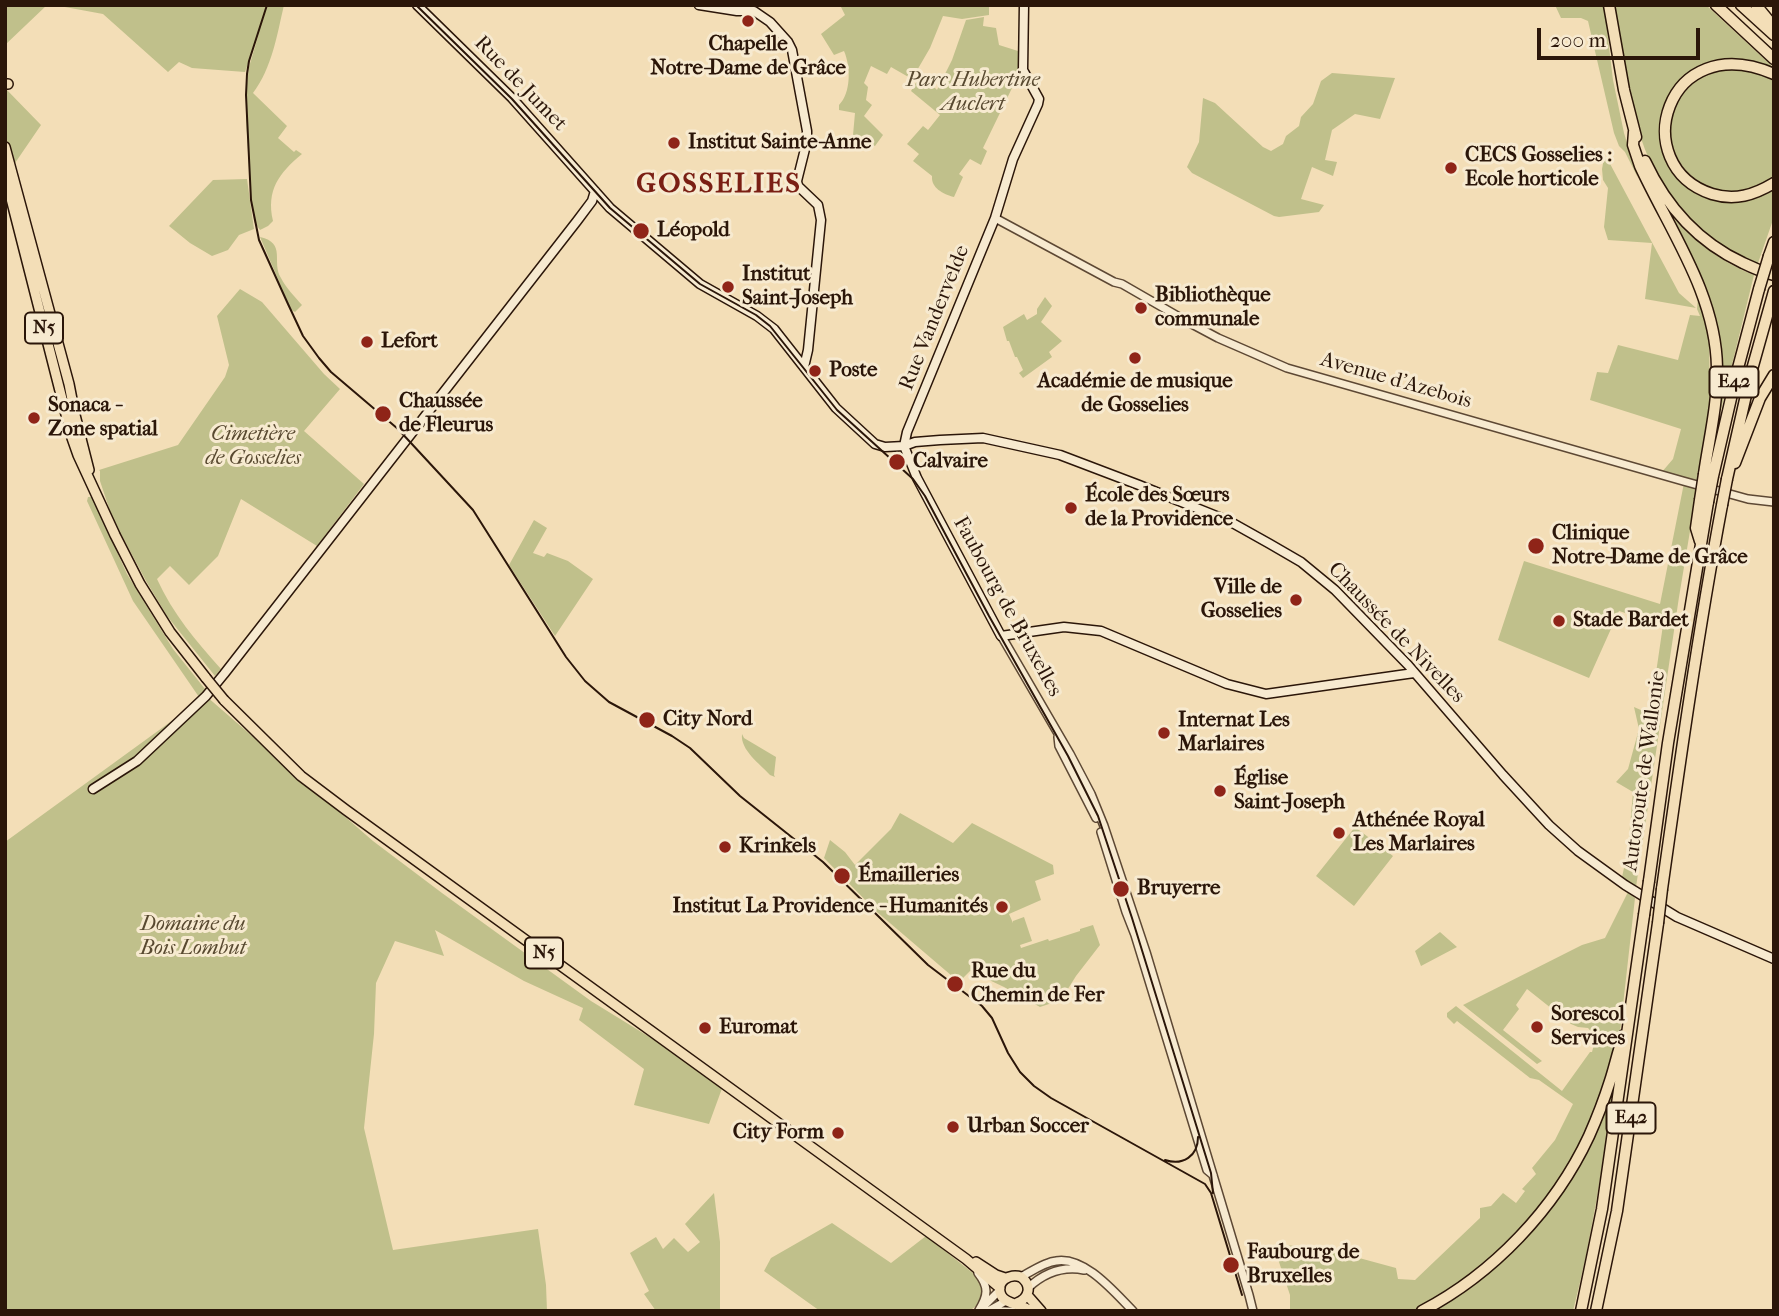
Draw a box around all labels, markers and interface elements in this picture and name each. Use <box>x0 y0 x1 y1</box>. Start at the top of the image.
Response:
marker: Chapelle Notre-Dame de Grâce <box>740 13 756 29</box>
scale bar <box>1541 14 1704 58</box>
text: 200 m <box>1550 28 1606 52</box>
street label: Rue de Jumet <box>468 31 572 137</box>
place label: Chapelle Notre-Dame de Grâce <box>650 32 846 82</box>
park label: Parc Hubertine Auclert <box>906 68 1040 118</box>
place label: Institut Sainte-Anne <box>688 130 871 156</box>
marker: Institut Sainte-Anne <box>666 135 682 151</box>
place label: CECS Gosselies : Ecole horticole <box>1465 143 1612 193</box>
marker: CECS Gosselies : Ecole horticole <box>1443 160 1459 176</box>
district label: GOSSELIES <box>637 168 801 202</box>
place label: Léopold <box>657 218 730 244</box>
marker: Léopold <box>631 221 651 241</box>
street label: Rue Vandervelde <box>894 242 976 394</box>
place label: Institut Saint-Joseph <box>742 262 853 312</box>
marker: Institut Saint-Joseph <box>720 279 736 295</box>
place label: Bibliothèque communale <box>1155 283 1271 333</box>
marker: Bibliothèque communale <box>1133 300 1149 316</box>
road number: N5 <box>25 312 63 344</box>
place label: Lefort <box>381 329 438 355</box>
marker: Lefort <box>359 334 375 350</box>
street label: Avenue d'Azebois <box>1318 347 1474 415</box>
marker: Académie de musique de Gosselies <box>1127 350 1143 366</box>
place label: Poste <box>829 358 877 384</box>
marker: Poste <box>807 363 823 379</box>
road number: E42 <box>1710 366 1758 398</box>
place label: Académie de musique de Gosselies <box>1037 369 1233 419</box>
place label: Chaussée de Fleurus <box>399 389 493 439</box>
place label: Sonaca - Zone spatial <box>48 393 158 443</box>
marker: Chaussée de Fleurus <box>373 404 393 424</box>
marker: Sonaca - Zone spatial <box>26 410 42 426</box>
park label: Cimetière de Gosselies <box>205 422 301 472</box>
place label: Calvaire <box>913 449 988 475</box>
marker: Calvaire <box>887 452 907 472</box>
place label: École des Sœurs de la Providence <box>1085 483 1233 533</box>
marker: École des Sœurs de la Providence <box>1063 500 1079 516</box>
street label: Faubourg de Bruxelles <box>947 513 1067 701</box>
place label: Clinique Notre-Dame de Grâce <box>1552 521 1748 571</box>
marker: Clinique Notre-Dame de Grâce <box>1526 536 1546 556</box>
street label: Chaussée de Nivelles <box>1322 557 1470 709</box>
place label: Ville de Gosselies <box>1201 575 1282 625</box>
marker: Ville de Gosselies <box>1288 592 1304 608</box>
place label: Stade Bardet <box>1573 608 1689 634</box>
marker: Stade Bardet <box>1551 613 1567 629</box>
street label: Autoroute de Wallonie <box>1618 669 1672 873</box>
place label: City Nord <box>663 707 752 733</box>
place label: Internat Les Marlaires <box>1178 708 1290 758</box>
marker: City Nord <box>637 710 657 730</box>
marker: Internat Les Marlaires <box>1156 725 1172 741</box>
place label: Église Saint-Joseph <box>1234 766 1345 816</box>
marker: Église Saint-Joseph <box>1212 783 1228 799</box>
place label: Athénée Royal Les Marlaires <box>1353 808 1485 858</box>
marker: Athénée Royal Les Marlaires <box>1331 825 1347 841</box>
place label: Krinkels <box>739 834 816 860</box>
marker: Krinkels <box>717 839 733 855</box>
place label: Émailleries <box>858 863 959 889</box>
marker: Émailleries <box>832 866 852 886</box>
place label: Bruyerre <box>1137 876 1220 902</box>
marker: Bruyerre <box>1111 879 1131 899</box>
place label: Institut La Providence - Humanités <box>672 894 988 920</box>
marker: Institut La Providence - Humanités <box>994 899 1010 915</box>
park label: Domaine du Bois Lombut <box>140 912 246 962</box>
road number: N5 <box>525 937 563 968</box>
place label: Rue du Chemin de Fer <box>971 959 1104 1009</box>
marker: Rue du Chemin de Fer <box>945 974 965 994</box>
place label: Sorescol Services <box>1551 1002 1625 1052</box>
place label: Euromat <box>719 1015 798 1041</box>
marker: Sorescol Services <box>1529 1019 1545 1035</box>
marker: Euromat <box>697 1020 713 1036</box>
road number: E42 <box>1606 1102 1656 1134</box>
place label: Urban Soccer <box>967 1114 1089 1140</box>
marker: Urban Soccer <box>945 1119 961 1135</box>
place label: City Form <box>733 1120 824 1146</box>
marker: City Form <box>830 1125 846 1141</box>
place label: Faubourg de Bruxelles <box>1247 1240 1359 1290</box>
marker: Faubourg de Bruxelles <box>1221 1255 1241 1275</box>

